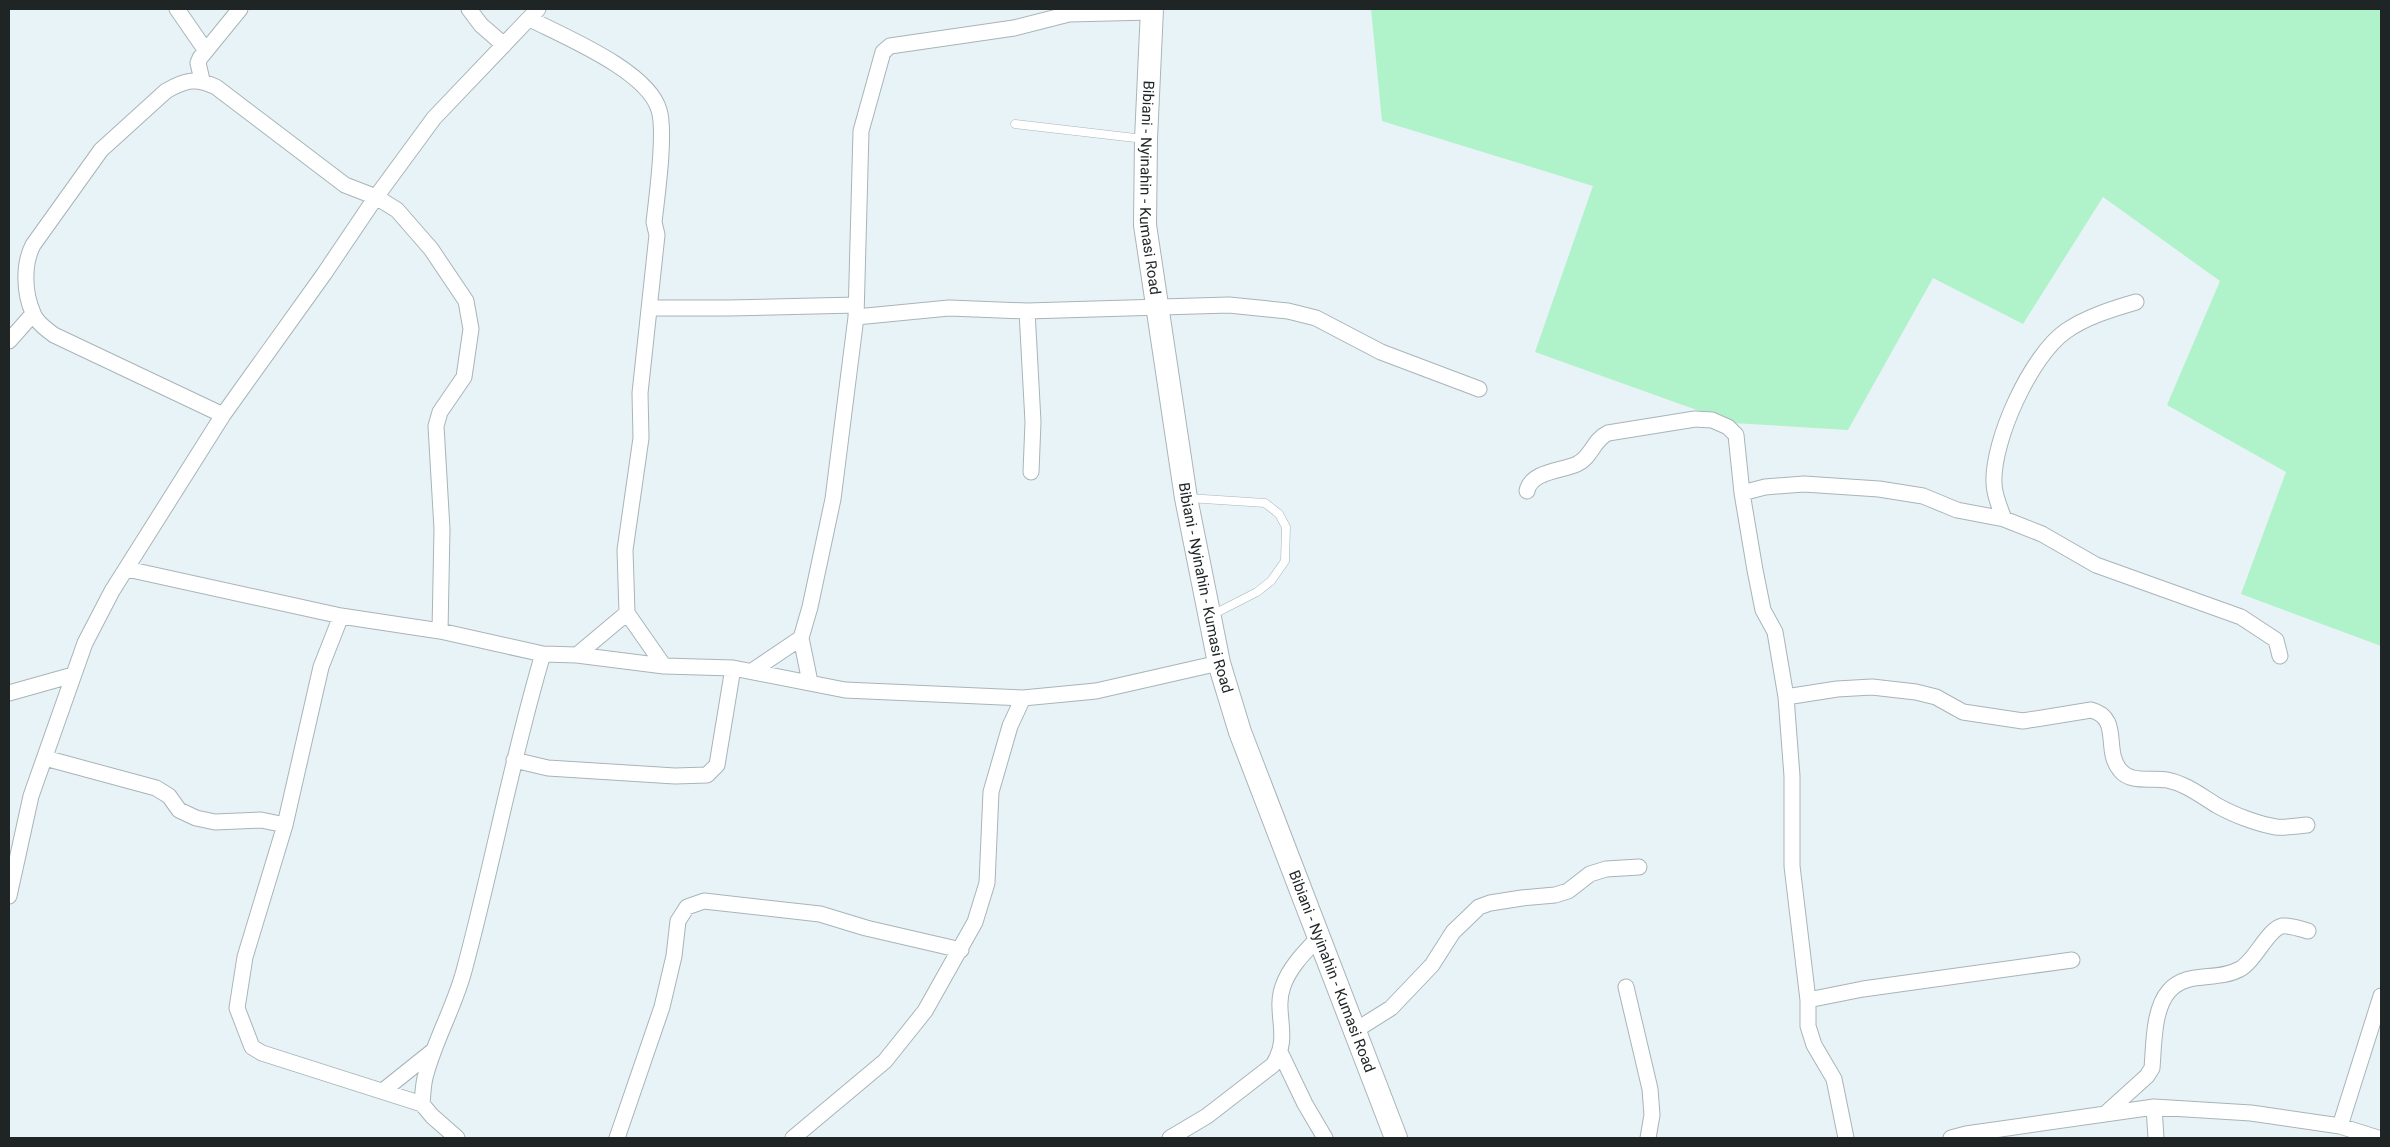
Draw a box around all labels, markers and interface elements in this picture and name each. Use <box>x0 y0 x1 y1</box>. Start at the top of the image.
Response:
street label: Bibiani - Nyinahin - Kumasi Road <box>1136 80 1164 296</box>
street label: Bibiani - Nyinahin - Kumasi Road <box>1175 481 1237 695</box>
street label: Bibiani - Nyinahin - Kumasi Road <box>1285 868 1379 1075</box>

